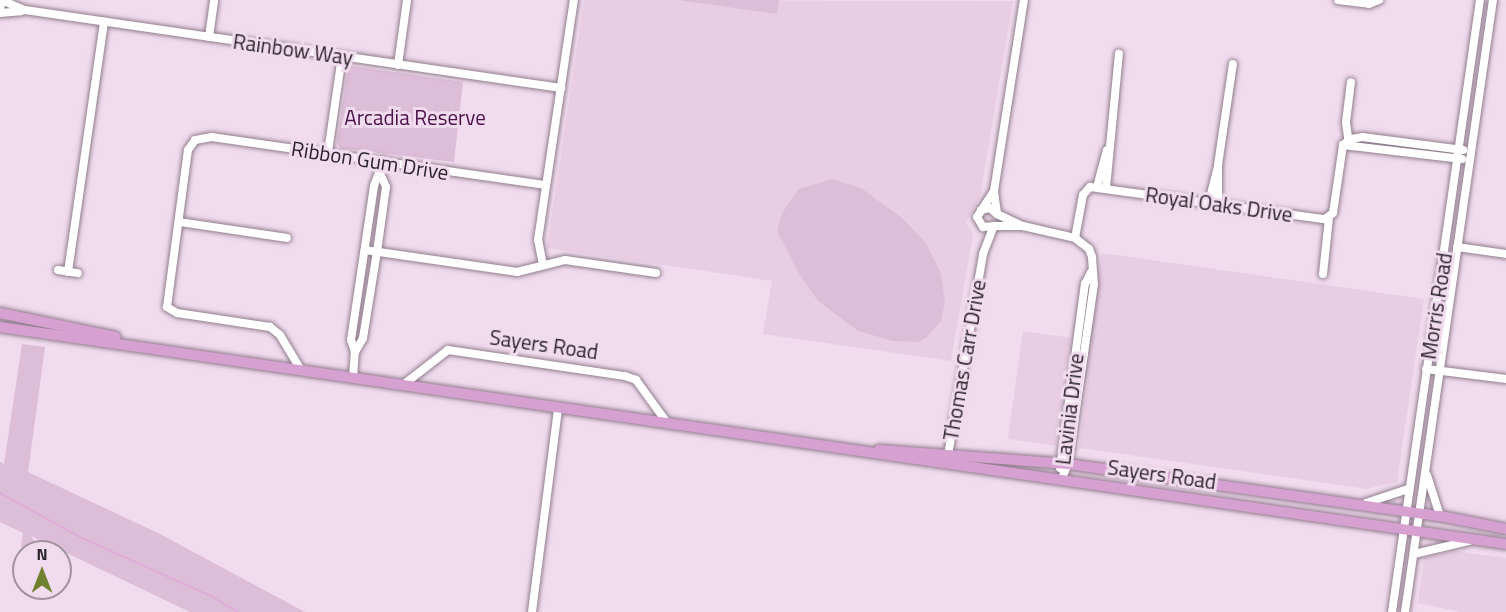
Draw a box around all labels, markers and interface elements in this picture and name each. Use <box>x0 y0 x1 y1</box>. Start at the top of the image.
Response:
street label: Rainbow Way <box>231 28 355 70</box>
park label: Arcadia Reserve <box>344 104 486 130</box>
street label: Ribbon Gum Drive <box>290 135 450 185</box>
street label: Royal Oaks Drive <box>1144 181 1294 227</box>
street label: Morris Road <box>1415 251 1457 361</box>
street label: Thomas Carr Drive <box>937 278 991 442</box>
street label: Sayers Road <box>488 324 600 364</box>
street label: Lavinia Drive <box>1050 352 1088 466</box>
street label: Sayers Road <box>1106 454 1218 494</box>
north arrow <box>12 540 72 600</box>
text: N <box>36 542 48 566</box>

